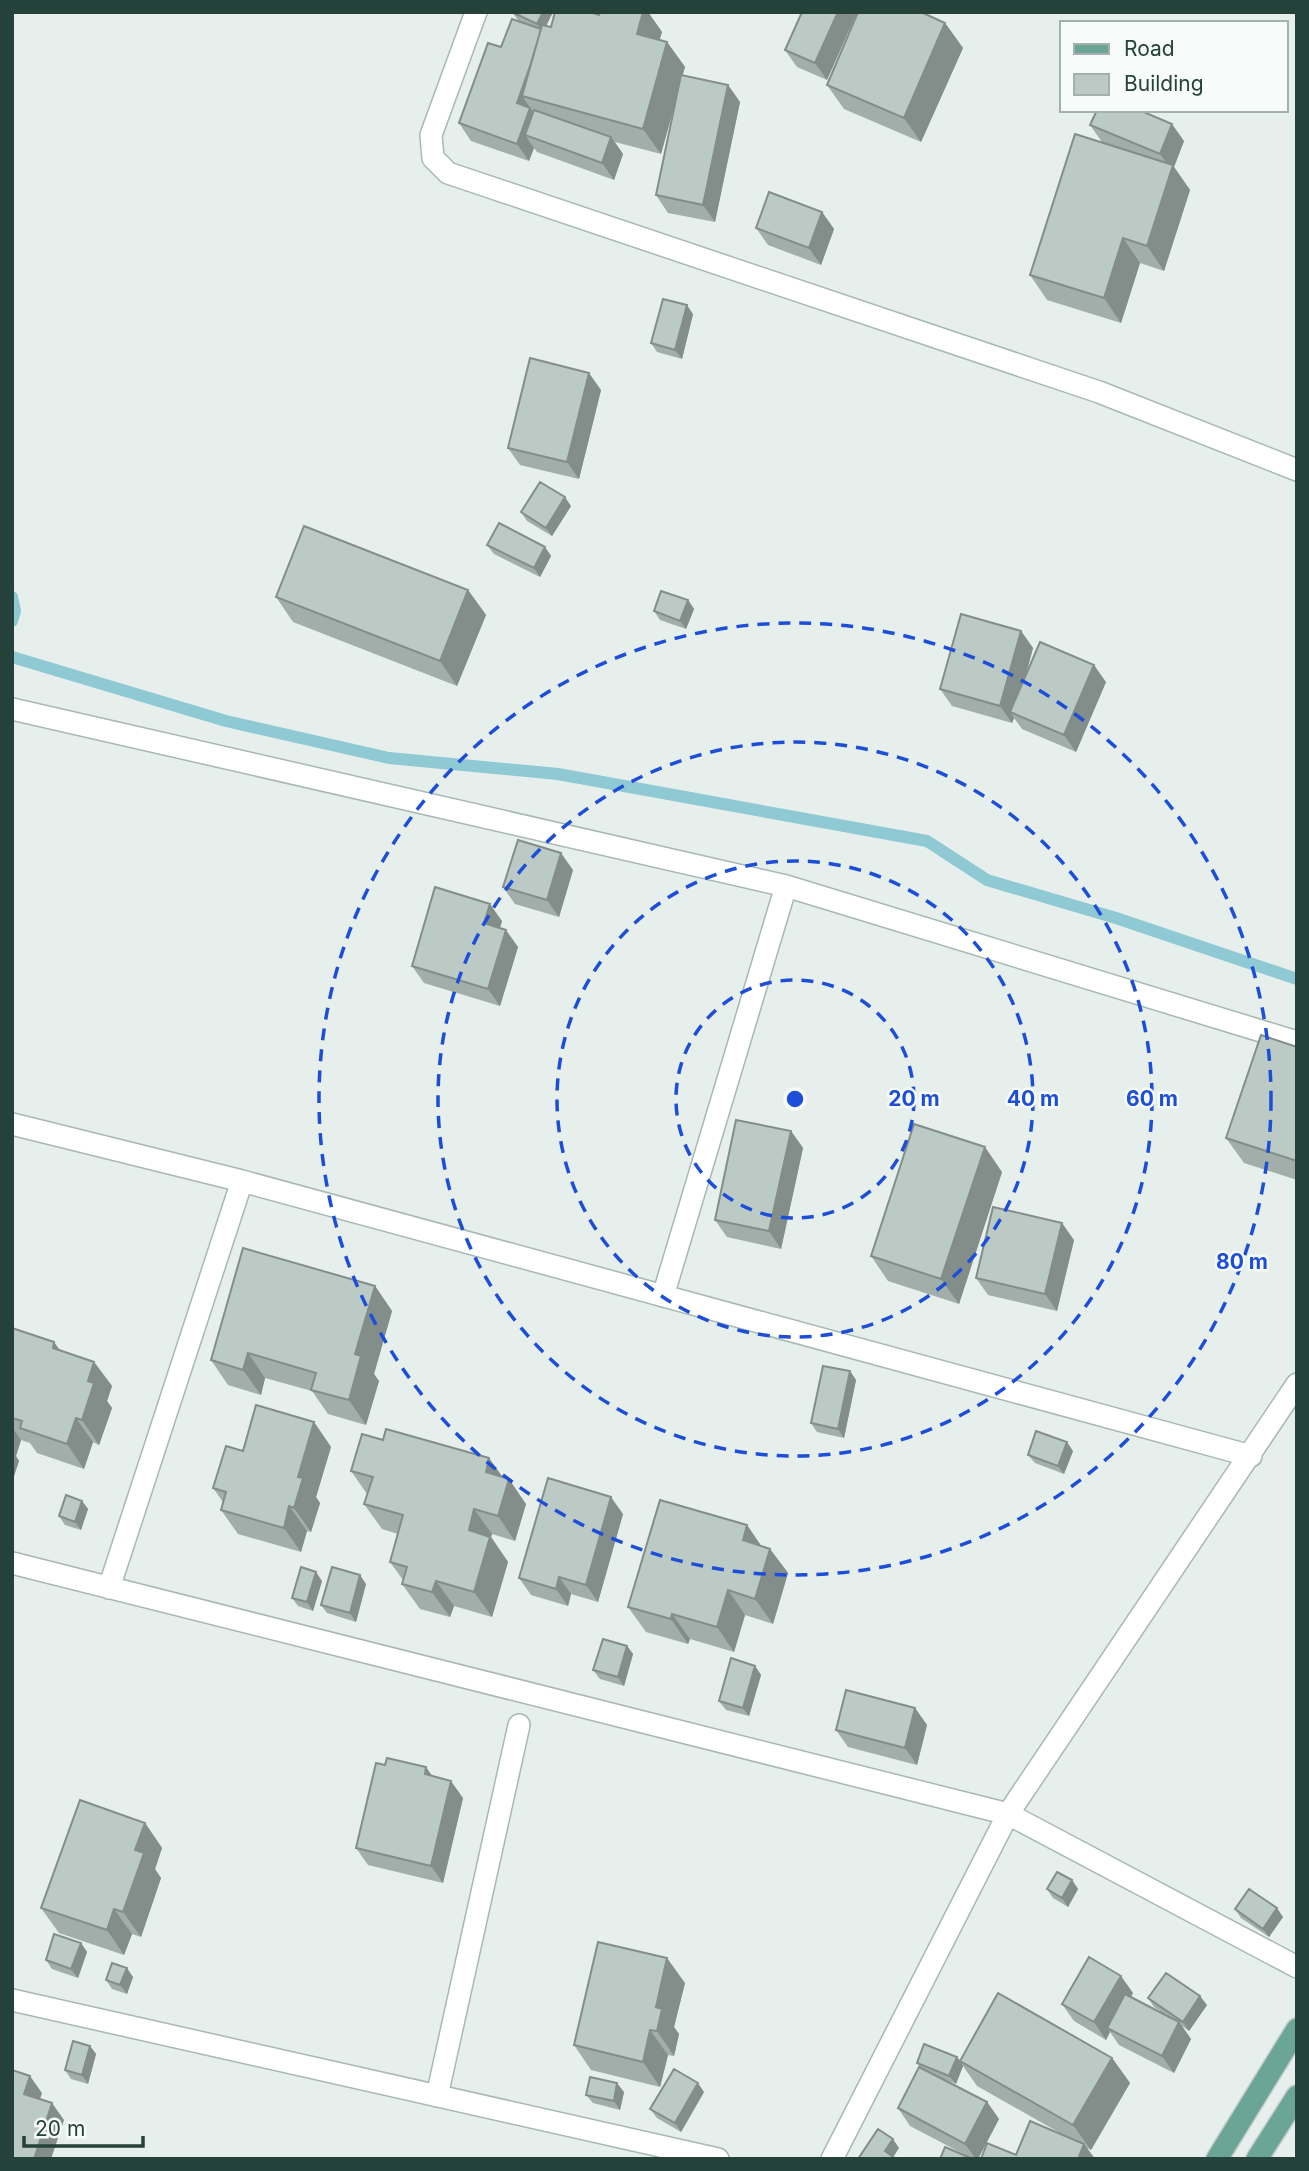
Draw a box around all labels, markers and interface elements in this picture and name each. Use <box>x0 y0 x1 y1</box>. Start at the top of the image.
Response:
legend <box>1060 21 1288 112</box>
text: Road <box>1124 36 1175 61</box>
text: Building <box>1124 71 1204 96</box>
text: 20 m <box>888 1086 940 1111</box>
text: 40 m <box>1007 1086 1059 1111</box>
text: 60 m <box>1126 1086 1178 1111</box>
centre of rings <box>783 1087 807 1111</box>
text: 80 m <box>1216 1249 1268 1274</box>
scale bar <box>24 2104 144 2148</box>
text: 20 m <box>35 2116 85 2141</box>

